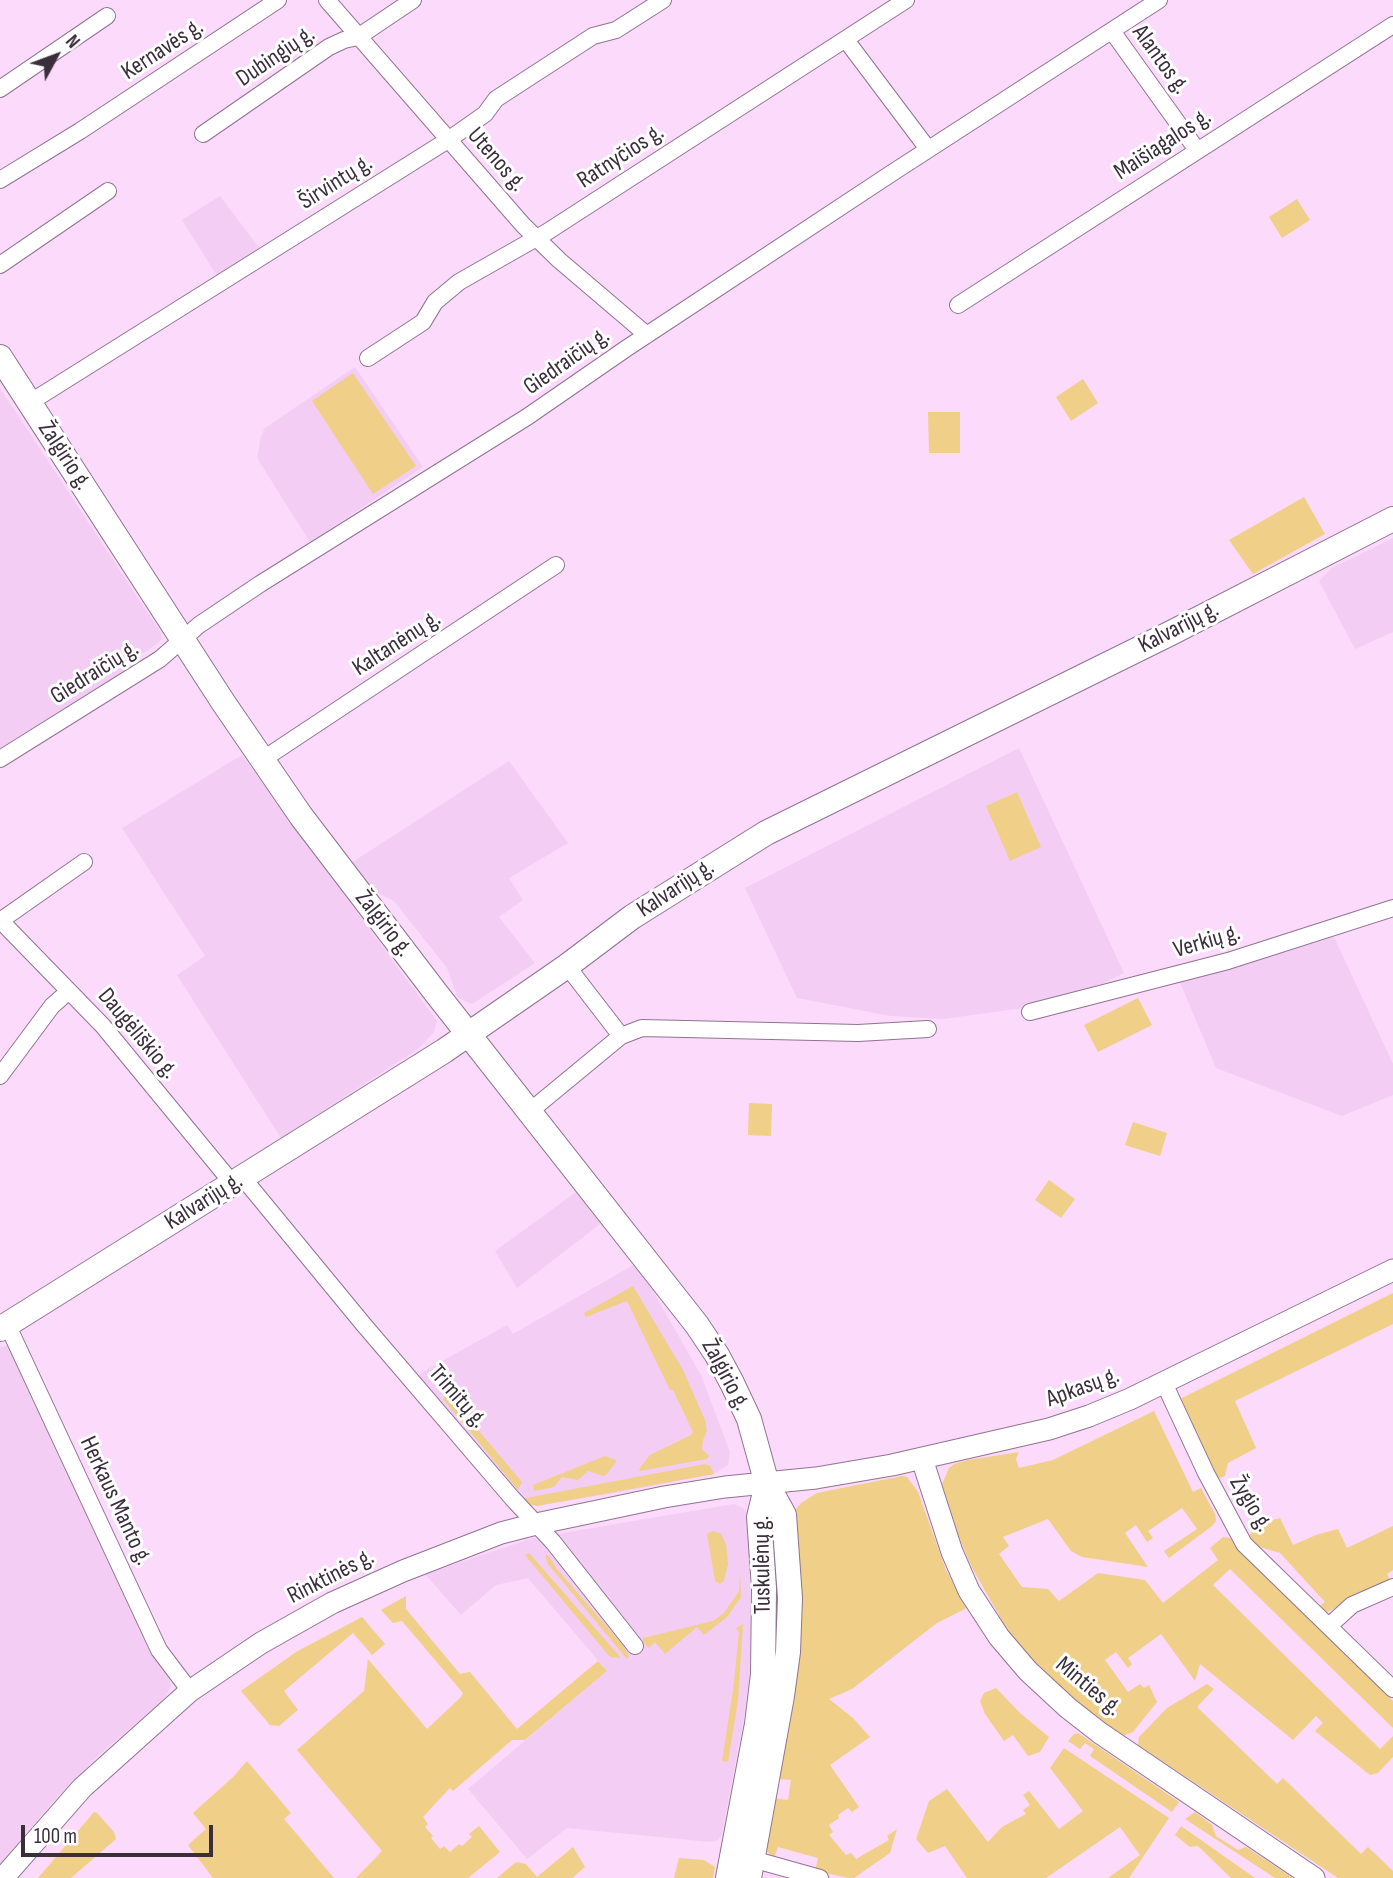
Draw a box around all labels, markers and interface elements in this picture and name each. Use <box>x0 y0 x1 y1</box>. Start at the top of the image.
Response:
street label: Kernavės g. <box>117 13 209 87</box>
street label: Dubingių g. <box>231 20 321 94</box>
street label: Alantos g. <box>1125 20 1195 100</box>
north arrow <box>21 21 91 91</box>
text: N <box>60 31 84 53</box>
street label: Maišiagalos g. <box>1109 103 1217 187</box>
street label: Ratnyčios g. <box>572 118 670 196</box>
street label: Utenos g. <box>460 122 532 198</box>
street label: Širvintų g. <box>294 149 378 217</box>
street label: Giedraičių g. <box>518 322 616 402</box>
street label: Žalgirio g. <box>31 416 97 496</box>
street label: Kalvarijų g. <box>1134 596 1224 660</box>
street label: Kaltanėnų g. <box>348 605 446 683</box>
street label: Giedraičių g. <box>46 635 144 711</box>
street label: Kalvarijų g. <box>632 853 720 925</box>
street label: Žalgirio g. <box>348 885 418 963</box>
street label: Verkių g. <box>1170 919 1244 965</box>
street label: Daugėliškio g. <box>91 983 183 1085</box>
street label: Kalvarijų g. <box>160 1167 248 1237</box>
street label: Žalgirio g. <box>694 1334 756 1416</box>
street label: Trimitų g. <box>422 1359 492 1435</box>
street label: Apkasų g. <box>1043 1362 1123 1414</box>
street label: Herkaus Manto g. <box>73 1432 157 1570</box>
street label: Žygio g. <box>1222 1471 1278 1537</box>
street label: Tuskulėnų g. <box>748 1516 778 1614</box>
street label: Rinktinės g. <box>283 1543 379 1611</box>
street label: Minties g. <box>1049 1651 1127 1723</box>
scale bar <box>24 1812 217 1856</box>
text: 100 m <box>34 1824 77 1849</box>

